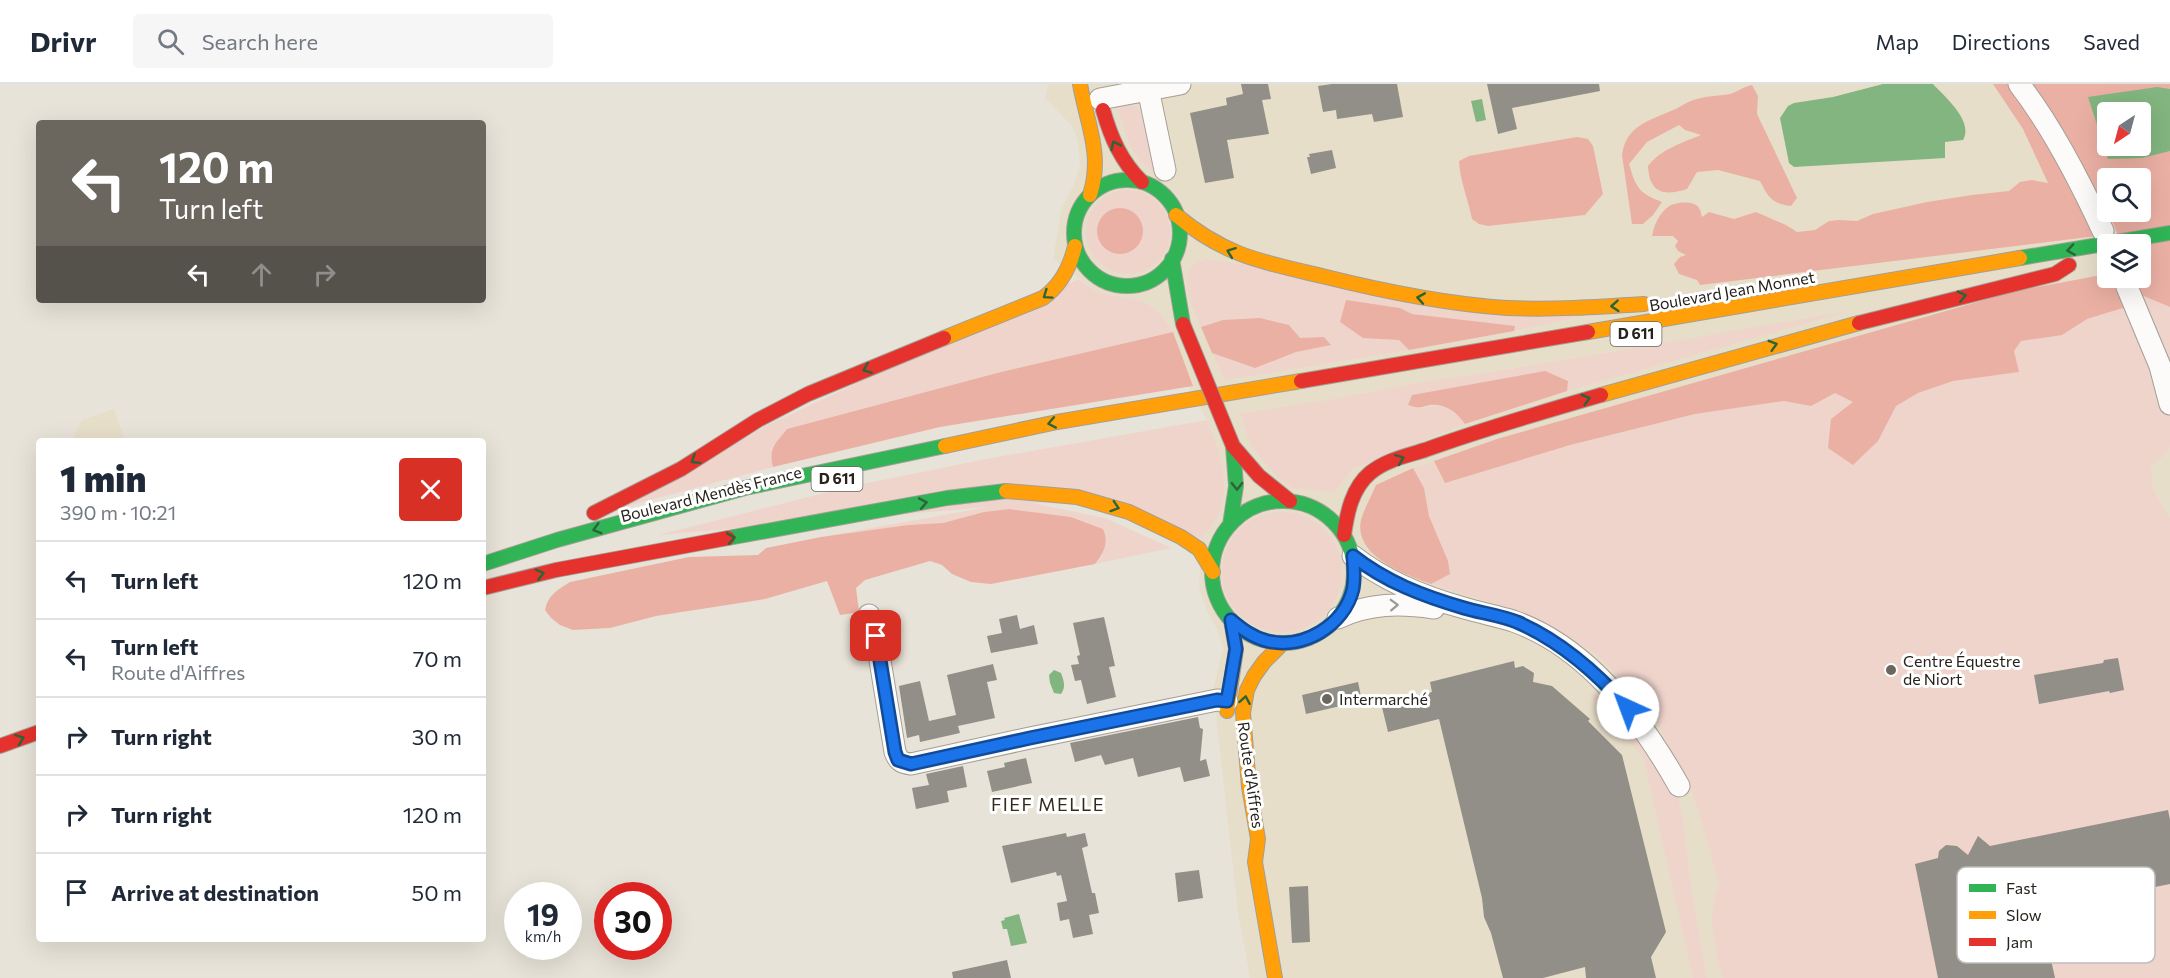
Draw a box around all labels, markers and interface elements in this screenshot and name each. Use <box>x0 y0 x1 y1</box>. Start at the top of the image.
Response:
search box <box>133 14 553 68</box>
text: Drivr <box>30 24 97 58</box>
icon: search <box>154 25 187 58</box>
text: Search here <box>202 28 318 55</box>
text: Map <box>1876 29 1919 54</box>
text: Directions <box>1952 29 2050 54</box>
text: Saved <box>2083 29 2140 54</box>
north arrow <box>2097 102 2151 156</box>
map controls <box>2097 102 2151 288</box>
text: 120 m <box>159 140 274 192</box>
one-way arrow <box>1110 140 1122 151</box>
icon: left <box>60 144 138 222</box>
button: search <box>2097 168 2151 222</box>
text: Turn left <box>159 192 263 225</box>
button: layers <box>2097 234 2151 288</box>
one-way arrow <box>2066 243 2076 256</box>
one-way arrow <box>1226 247 1237 260</box>
icon: left <box>182 258 215 291</box>
icon: ahead <box>245 258 278 291</box>
icon: right <box>308 258 341 291</box>
street label: Boulevard Jean Monnet <box>1648 267 1817 314</box>
one-way arrow <box>1042 288 1053 299</box>
one-way arrow <box>1956 290 1966 303</box>
one-way arrow <box>1416 292 1426 305</box>
one-way arrow <box>1610 299 1619 312</box>
road number: D 611 <box>1610 322 1662 346</box>
one-way arrow <box>1768 340 1778 353</box>
one-way arrow <box>862 362 873 374</box>
one-way arrow <box>1580 394 1591 406</box>
one-way arrow <box>1047 416 1057 429</box>
one-way arrow <box>691 452 701 464</box>
one-way arrow <box>1394 453 1405 466</box>
text: 1 min <box>60 455 146 499</box>
button: close <box>399 458 462 521</box>
street label: Boulevard Mendès France <box>618 462 803 525</box>
road number: D 611 <box>812 467 862 491</box>
one-way arrow <box>1231 482 1243 491</box>
one-way arrow <box>918 497 928 510</box>
text: 390 m · 10:21 <box>60 500 176 524</box>
one-way arrow <box>1109 500 1120 513</box>
one-way arrow <box>592 522 602 534</box>
one-way arrow <box>727 533 736 545</box>
icon: left <box>60 564 93 597</box>
text: Turn left <box>111 567 198 594</box>
text: 120 m <box>403 567 462 594</box>
one-way arrow <box>535 569 545 582</box>
one-way arrow <box>1390 599 1399 612</box>
pin <box>850 610 901 661</box>
icon: arrive <box>859 619 892 652</box>
text: Turn left <box>111 633 198 660</box>
icon: left <box>60 642 93 675</box>
text: 70 m <box>413 645 462 672</box>
place label: Centre Équestre de Niort <box>1903 651 2020 688</box>
text: Route d'Aiffres <box>111 660 245 684</box>
marker: Centre Équestre de Niort <box>1884 663 1898 677</box>
position arrow <box>1596 676 1660 740</box>
place label: Intermarché <box>1339 689 1428 708</box>
marker: Intermarché <box>1320 692 1334 706</box>
one-way arrow <box>1238 695 1251 705</box>
icon: right <box>60 720 93 753</box>
street label: Route d'Aiffres <box>1235 720 1268 829</box>
text: Turn right <box>111 723 212 750</box>
text: 30 m <box>412 723 462 750</box>
one-way arrow <box>14 734 24 747</box>
district label: FIEF MELLE <box>991 793 1105 815</box>
icon: right <box>60 798 93 831</box>
text: Turn right <box>111 801 212 828</box>
text: 120 m <box>403 801 462 828</box>
legend <box>1957 867 2155 963</box>
icon: arrive <box>60 876 93 909</box>
text: Fast <box>2006 878 2037 897</box>
text: Arrive at destination <box>111 879 319 906</box>
text: 50 m <box>412 879 462 906</box>
speed limit sign: 30 <box>594 882 672 960</box>
text: 19 <box>527 895 559 932</box>
text: Slow <box>2006 905 2042 924</box>
text: km/h <box>525 927 561 945</box>
text: Jam <box>2006 932 2033 951</box>

